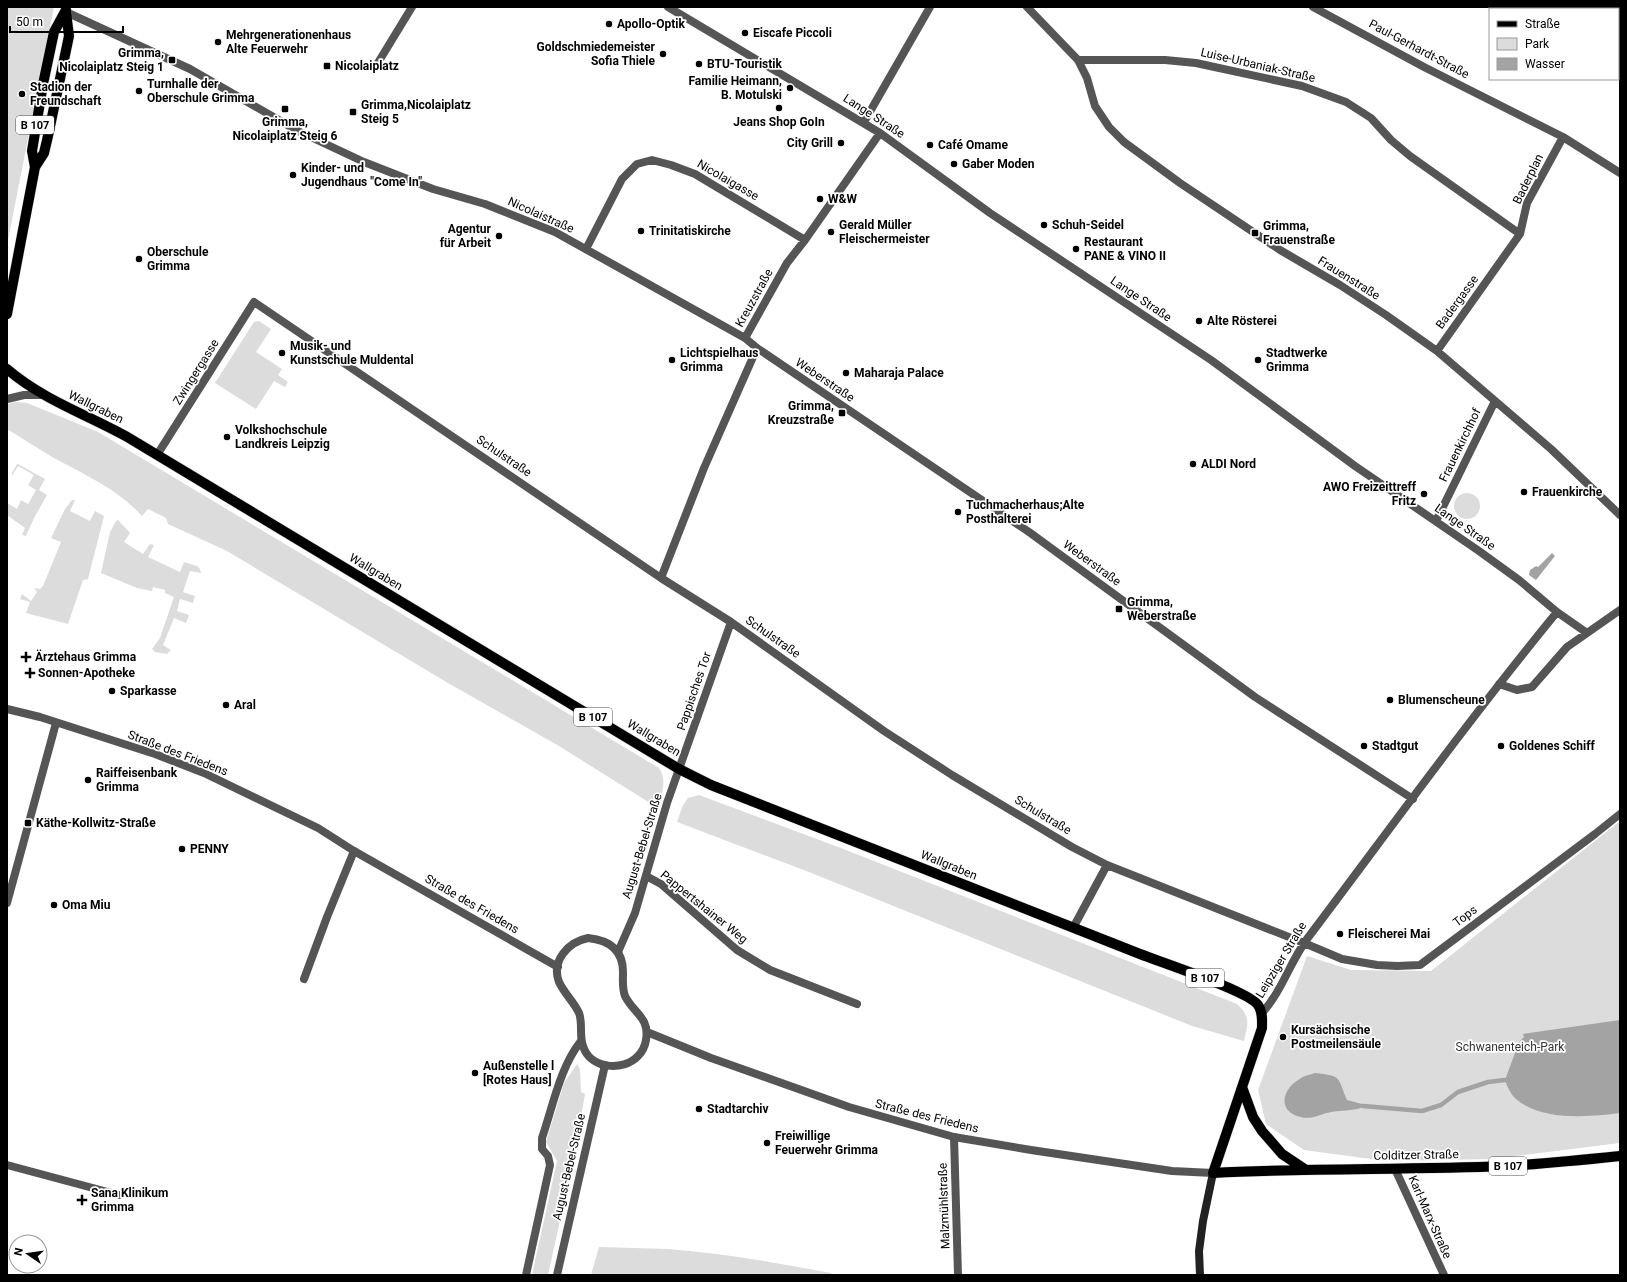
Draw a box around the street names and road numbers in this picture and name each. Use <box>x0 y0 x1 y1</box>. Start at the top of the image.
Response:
street label: Paul-Gerhardt-Straße <box>1366 17 1472 81</box>
street label: Luise-Urbaniak-Straße <box>1199 45 1317 85</box>
street label: Lange Straße <box>841 91 907 141</box>
road number: B 107 <box>16 116 54 134</box>
street label: Baderplan <box>1510 152 1546 206</box>
street label: Nicolaigasse <box>695 157 761 203</box>
street label: Nicolaistraße <box>506 194 576 236</box>
street label: Frauenstraße <box>1315 253 1383 303</box>
street label: Kreuzstraße <box>732 266 776 330</box>
street label: Badergasse <box>1433 272 1481 332</box>
street label: Lange Straße <box>1108 273 1174 325</box>
street label: Zwingergasse <box>170 337 222 407</box>
street label: Weberstraße <box>793 355 857 405</box>
street label: Wallgraben <box>66 388 126 426</box>
street label: Frauenkirchhof <box>1436 405 1484 484</box>
street label: Schulstraße <box>474 432 534 480</box>
street label: Lange Straße <box>1432 501 1498 553</box>
street label: Weberstraße <box>1060 537 1124 589</box>
street label: Wallgraben <box>347 551 405 593</box>
street label: Schulstraße <box>743 613 803 661</box>
street label: Pappisches Tor <box>674 650 714 732</box>
road number: B 107 <box>574 708 612 726</box>
street label: Wallgraben <box>625 717 683 759</box>
street label: Straße des Friedens <box>126 727 230 779</box>
street label: August-Bebel-Straße <box>619 792 665 900</box>
street label: Schulstraße <box>1012 793 1074 837</box>
street label: Wallgraben <box>919 847 979 883</box>
street label: Pappertshainer Weg <box>658 868 750 946</box>
street label: Straße des Friedens <box>423 871 521 937</box>
street label: Tops <box>1450 902 1480 930</box>
street label: Leipziger Straße <box>1253 919 1309 1001</box>
road number: B 107 <box>1186 969 1224 987</box>
street label: Straße des Friedens <box>874 1096 980 1136</box>
street label: August-Bebel-Straße <box>550 1112 588 1222</box>
street label: Colditzer Straße <box>1373 1147 1459 1163</box>
road number: B 107 <box>1489 1157 1527 1175</box>
street label: Malzmühlstraße <box>935 1163 953 1249</box>
street label: Karl-Marx-Straße <box>1405 1173 1455 1261</box>

